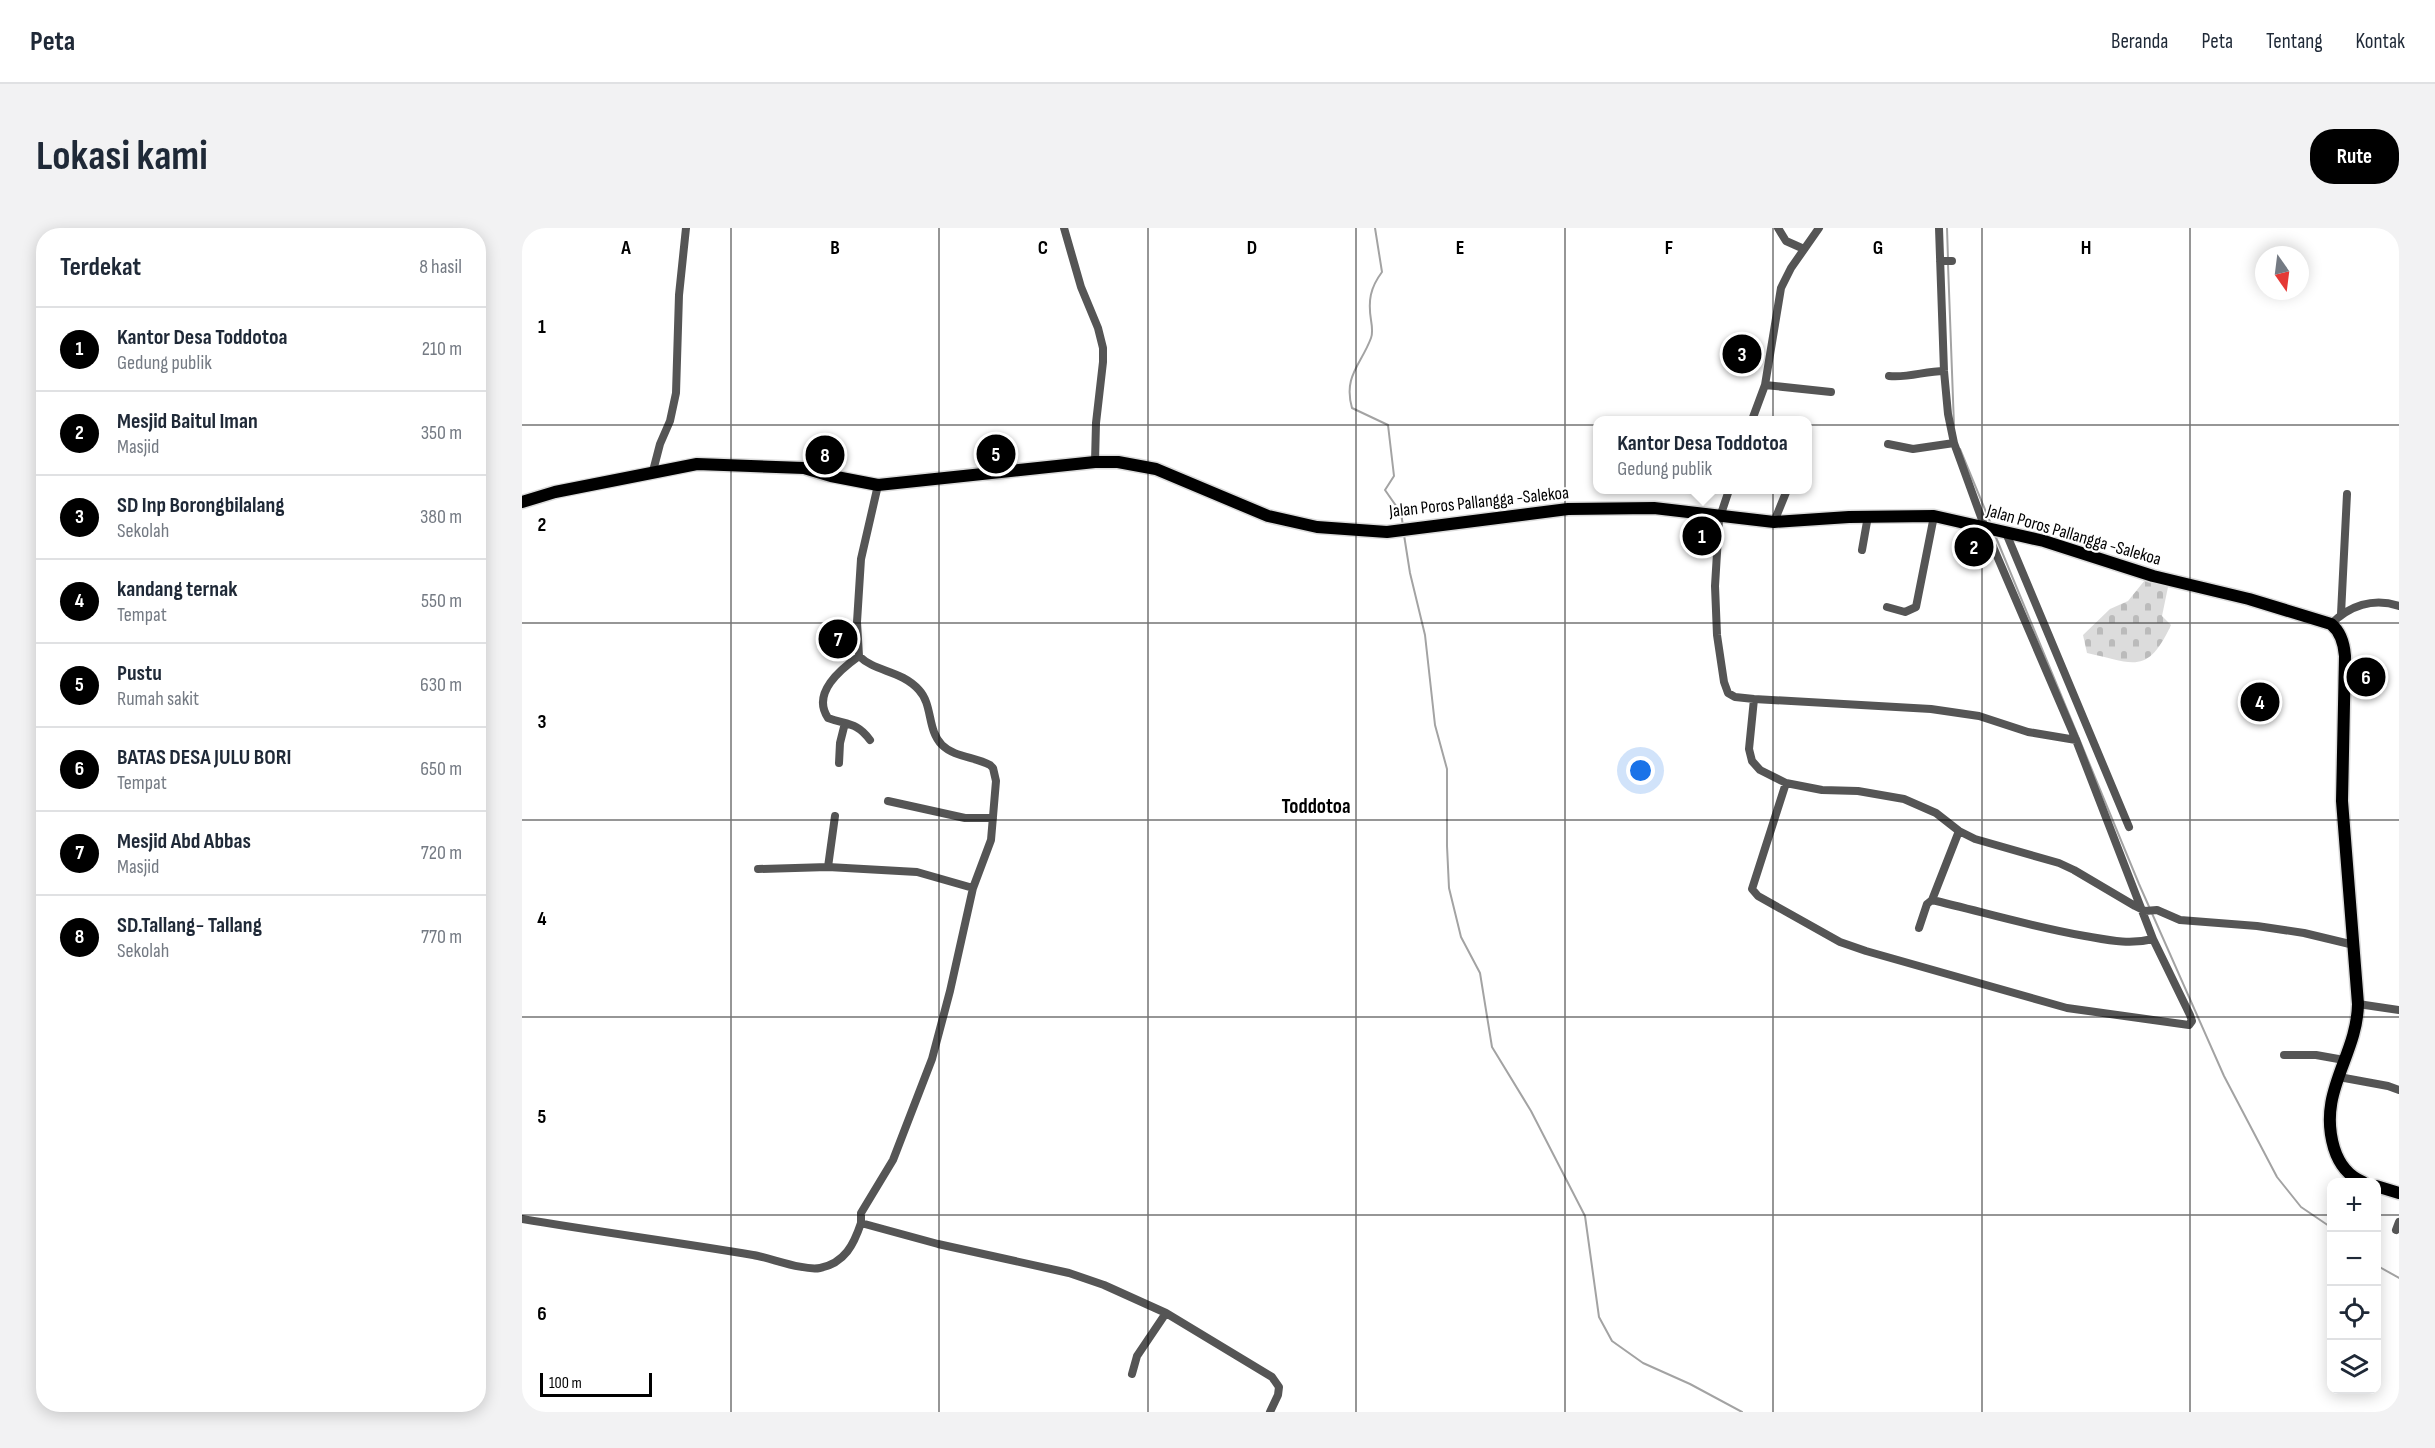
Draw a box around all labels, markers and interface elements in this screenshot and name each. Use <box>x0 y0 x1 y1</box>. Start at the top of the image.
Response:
text: Peta <box>30 25 75 58</box>
text: Beranda <box>2111 29 2168 54</box>
text: Peta <box>2201 29 2233 54</box>
text: Tentang <box>2266 29 2323 54</box>
text: Kontak <box>2356 29 2405 54</box>
button: Rute <box>2310 129 2399 184</box>
text: Lokasi kami <box>36 131 208 182</box>
text: A <box>620 236 631 260</box>
text: B <box>830 236 840 260</box>
text: C <box>1038 236 1048 260</box>
text: D <box>1247 236 1257 260</box>
text: E <box>1456 236 1464 260</box>
text: F <box>1665 236 1673 260</box>
text: G <box>1873 236 1883 260</box>
text: H <box>2081 236 2091 260</box>
north arrow <box>2255 246 2309 300</box>
text: Terdekat <box>60 252 141 283</box>
text: 8 hasil <box>419 255 462 279</box>
text: 1 <box>538 315 546 339</box>
text: Kantor Desa Toddotoa <box>117 324 288 351</box>
pin: 3 <box>1722 332 1762 376</box>
text: 1 <box>76 337 83 361</box>
text: 210 m <box>422 337 462 361</box>
text: Gedung publik <box>117 351 212 375</box>
text: Mesjid Baitul Iman <box>117 408 258 435</box>
popup <box>1593 416 1812 494</box>
text: 2 <box>75 421 84 445</box>
text: 350 m <box>421 421 462 445</box>
text: Kantor Desa Toddotoa <box>1617 430 1788 457</box>
pin: 8 <box>806 432 844 478</box>
pin: 5 <box>976 432 1016 476</box>
text: Masjid <box>117 435 159 459</box>
text: Gedung publik <box>1617 457 1712 481</box>
street label: Jalan Poros Pallangga -Salekoa <box>1387 482 1570 522</box>
text: SD Inp Borongbilalang <box>117 492 285 519</box>
street label: Jalan Poros Pallangga -Salekoa <box>1983 500 2164 570</box>
text: 3 <box>75 505 84 529</box>
text: 380 m <box>420 505 462 529</box>
text: 2 <box>538 513 546 537</box>
pin: 1 <box>1682 514 1722 558</box>
text: Sekolah <box>117 519 169 543</box>
pin: 2 <box>1954 524 1994 570</box>
text: kandang ternak <box>117 576 237 603</box>
text: 4 <box>75 589 84 613</box>
text: 550 m <box>421 589 462 613</box>
text: Tempat <box>117 603 167 627</box>
pin: 7 <box>818 616 858 662</box>
pin: 6 <box>2346 654 2386 700</box>
text: Pustu <box>117 660 162 687</box>
text: 5 <box>75 673 84 697</box>
text: 630 m <box>420 673 462 697</box>
pin: 4 <box>2240 680 2280 724</box>
text: Rumah sakit <box>117 687 199 711</box>
text: 3 <box>538 710 547 734</box>
text: BATAS DESA JULU BORI <box>117 744 291 771</box>
your location <box>1626 756 1655 785</box>
text: 6 <box>75 757 84 781</box>
text: 650 m <box>420 757 462 781</box>
text: Tempat <box>117 771 167 795</box>
district label: Toddotoa <box>1281 794 1351 819</box>
text: Mesjid Abd Abbas <box>117 828 251 855</box>
text: 7 <box>75 841 84 865</box>
text: 720 m <box>421 841 462 865</box>
text: Masjid <box>117 855 159 879</box>
text: 4 <box>537 907 547 931</box>
text: SD.Tallang- Tallang <box>117 912 262 939</box>
text: 8 <box>75 925 84 949</box>
text: 770 m <box>421 925 462 949</box>
text: Sekolah <box>117 939 169 963</box>
text: 5 <box>538 1105 547 1129</box>
map controls <box>2327 1178 2381 1394</box>
button: + <box>2327 1178 2381 1232</box>
button: − <box>2327 1232 2381 1286</box>
button: locate <box>2327 1286 2381 1340</box>
text: 6 <box>537 1302 547 1326</box>
button: layers <box>2327 1340 2381 1394</box>
scale bar <box>540 1370 652 1398</box>
text: 100 m <box>549 1374 582 1393</box>

